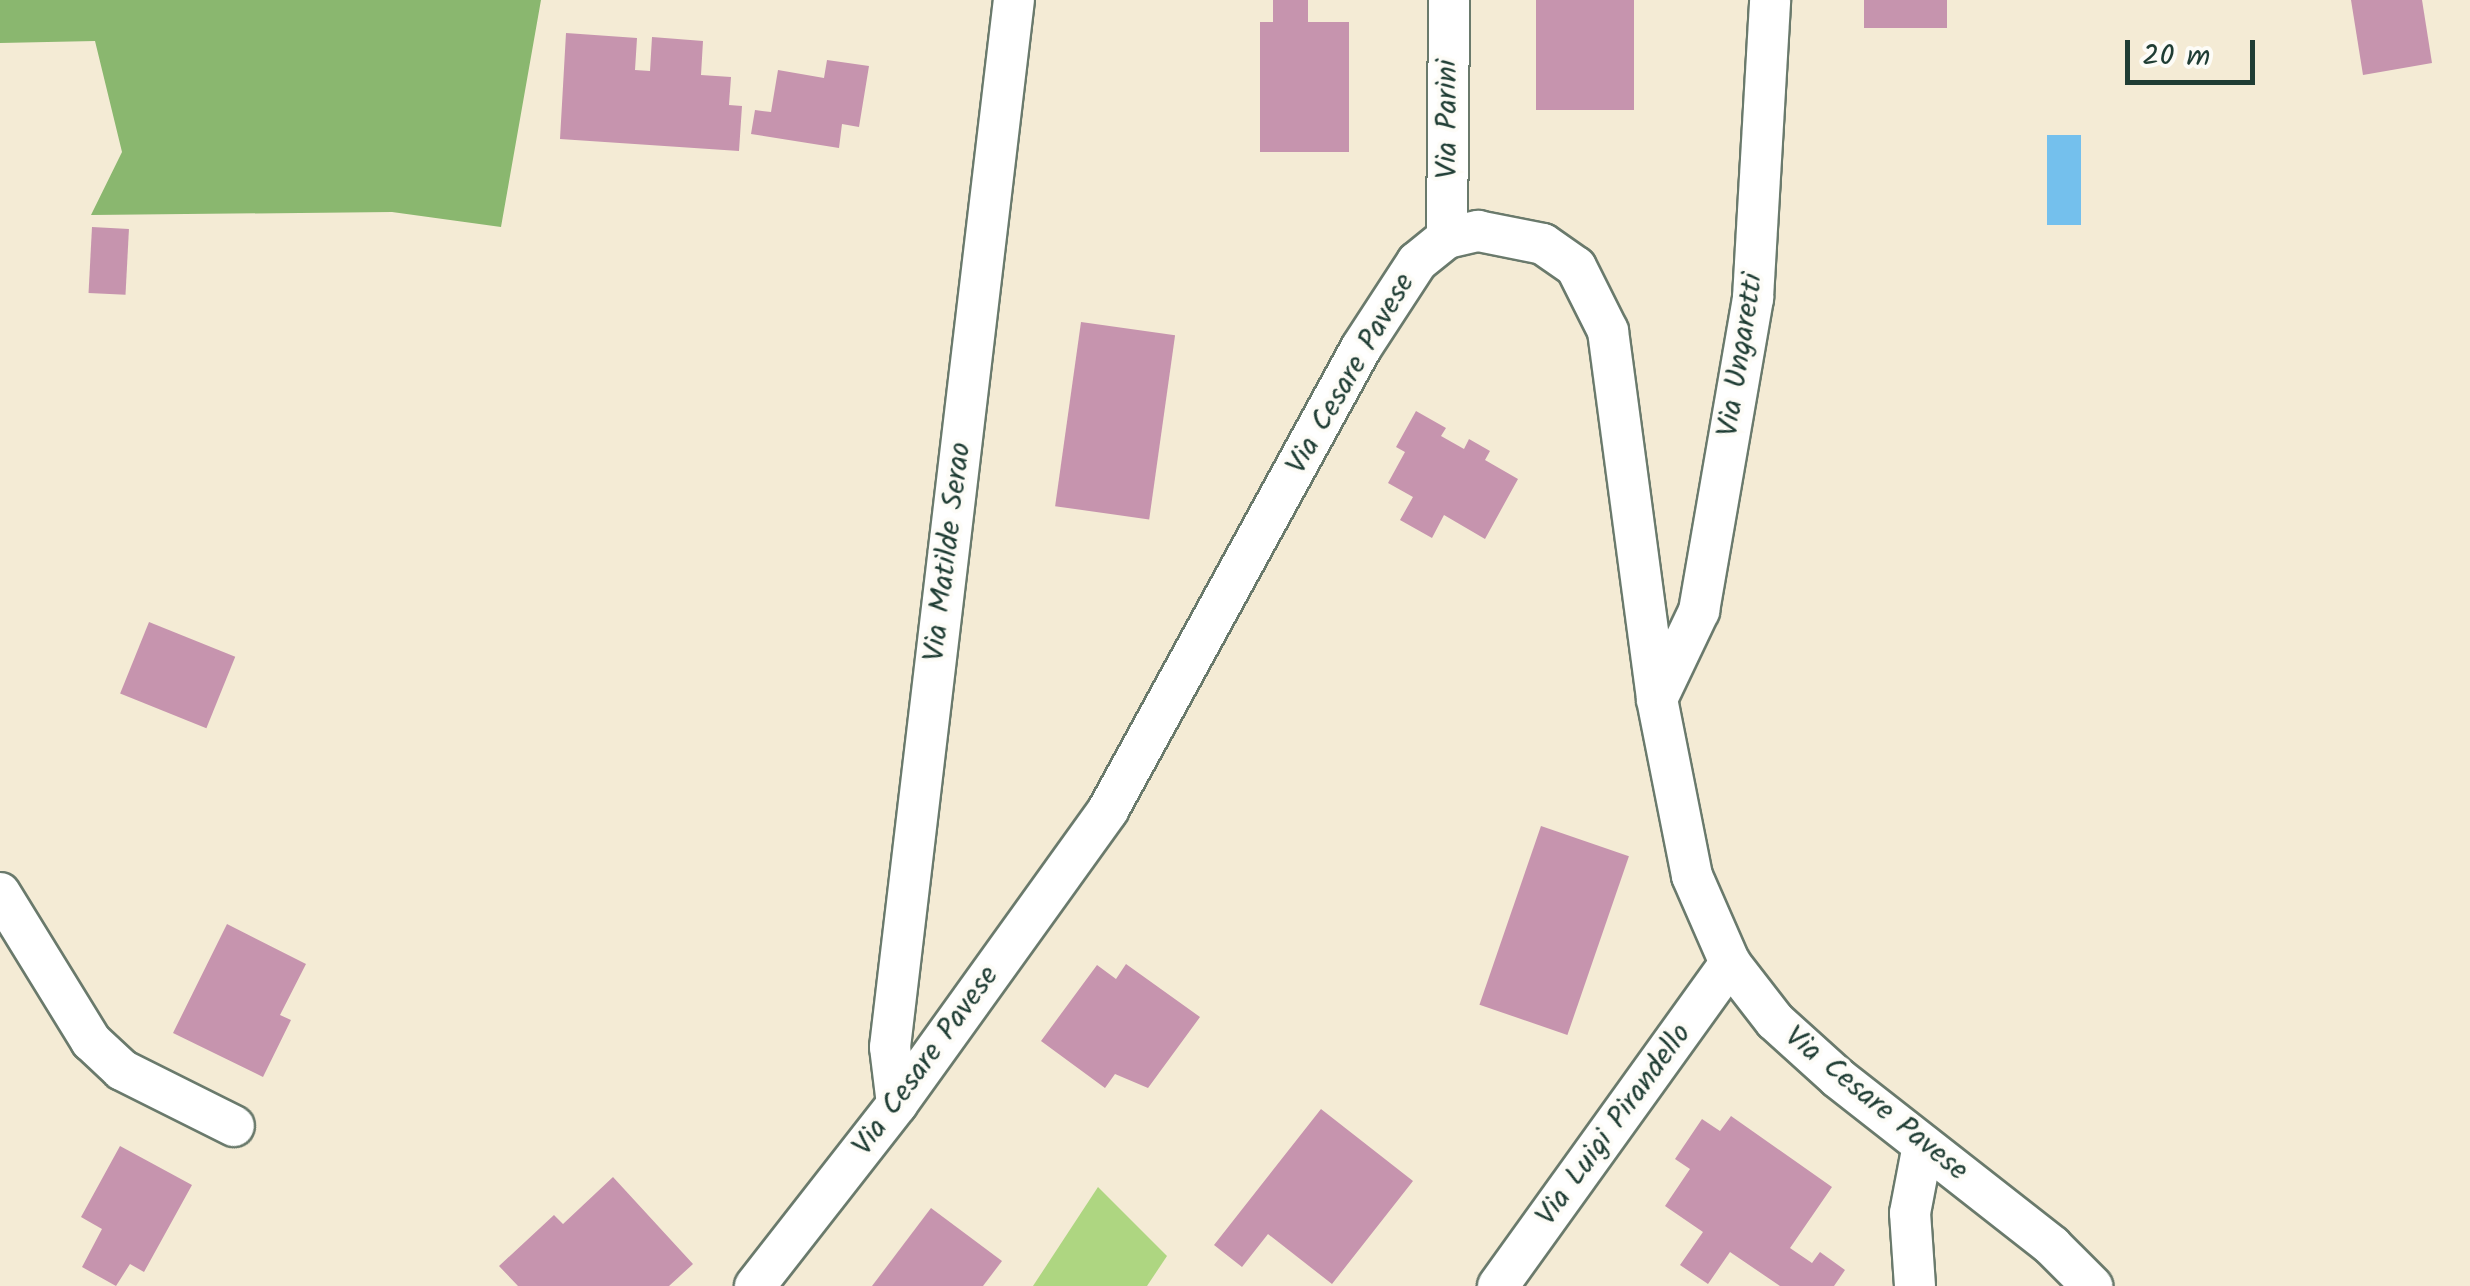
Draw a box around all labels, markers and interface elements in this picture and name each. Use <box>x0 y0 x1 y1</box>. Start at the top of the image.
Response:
scale bar <box>2130 20 2260 82</box>
text: 20 m <box>2142 33 2210 81</box>
street label: Via Parini <box>1430 59 1466 179</box>
street label: Via Cesare Pavese <box>1279 267 1423 481</box>
street label: Via Ungaretti <box>1710 271 1772 439</box>
street label: Via Matilde Serao <box>917 440 979 664</box>
street label: Via Cesare Pavese <box>845 959 1007 1163</box>
street label: Via Luigi Pirandello <box>1529 1017 1699 1233</box>
street label: Via Cesare Pavese <box>1777 1019 1975 1189</box>

